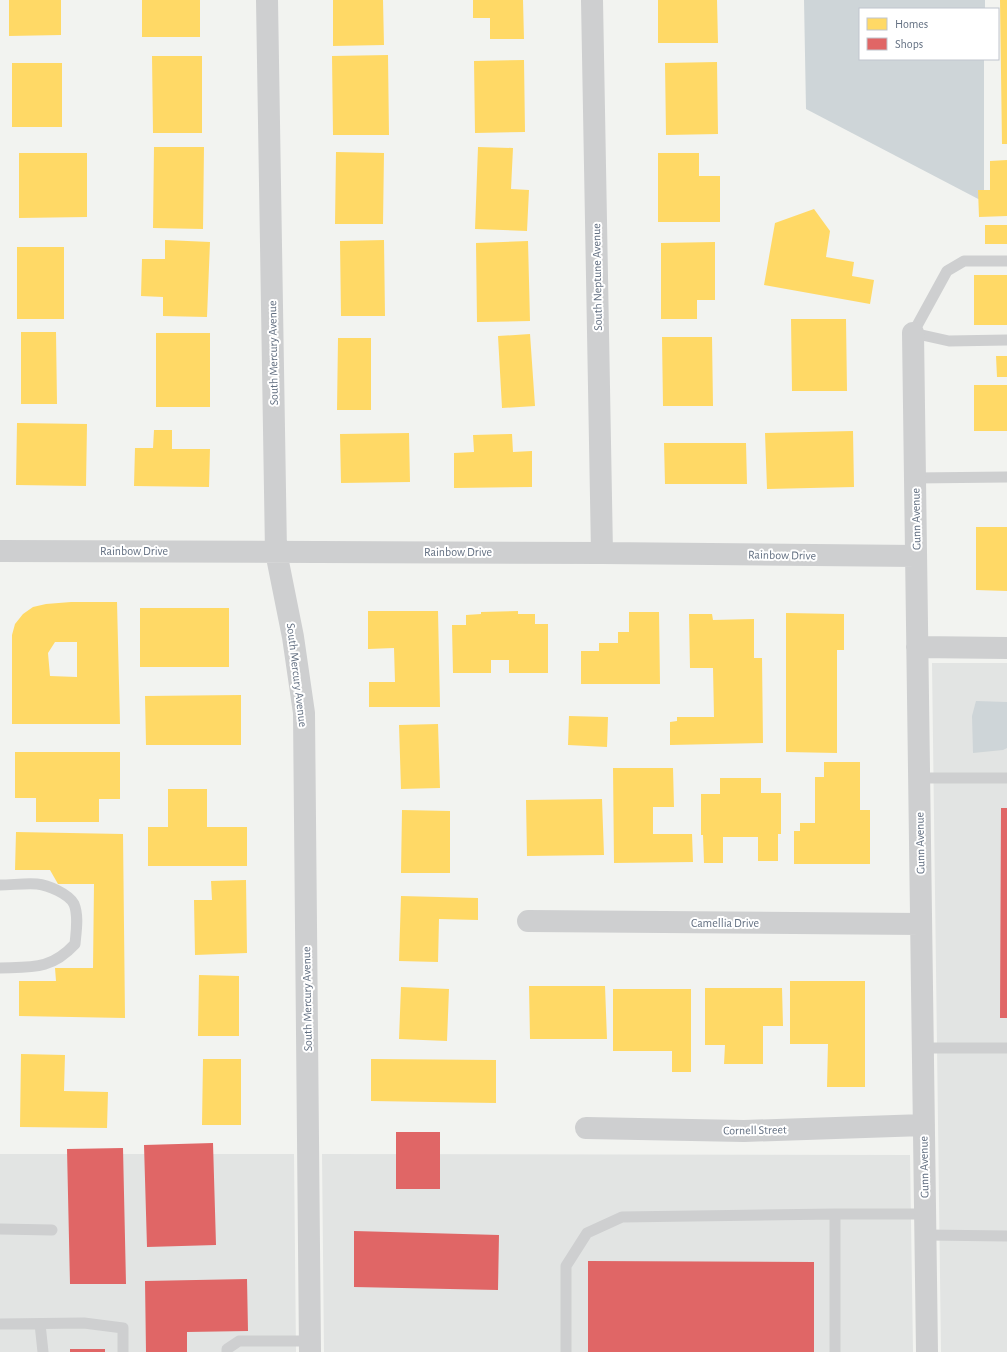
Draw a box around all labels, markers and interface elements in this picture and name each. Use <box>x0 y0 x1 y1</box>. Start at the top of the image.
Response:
legend <box>859 8 999 60</box>
text: Homes <box>895 18 928 30</box>
text: Shops <box>895 38 923 50</box>
street label: South Neptune Avenue <box>590 223 604 331</box>
street label: South Mercury Avenue <box>266 300 281 406</box>
street label: Gunn Avenue <box>909 488 923 550</box>
street label: Rainbow Drive <box>100 545 168 557</box>
street label: Rainbow Drive <box>424 546 492 558</box>
street label: Rainbow Drive <box>748 548 816 562</box>
street label: South Mercury Avenue <box>284 622 309 728</box>
street label: Gunn Avenue <box>913 812 927 874</box>
street label: Camellia Drive <box>691 917 759 929</box>
street label: South Mercury Avenue <box>300 946 315 1052</box>
street label: Cornell Street <box>723 1123 787 1137</box>
street label: Gunn Avenue <box>917 1136 931 1198</box>

